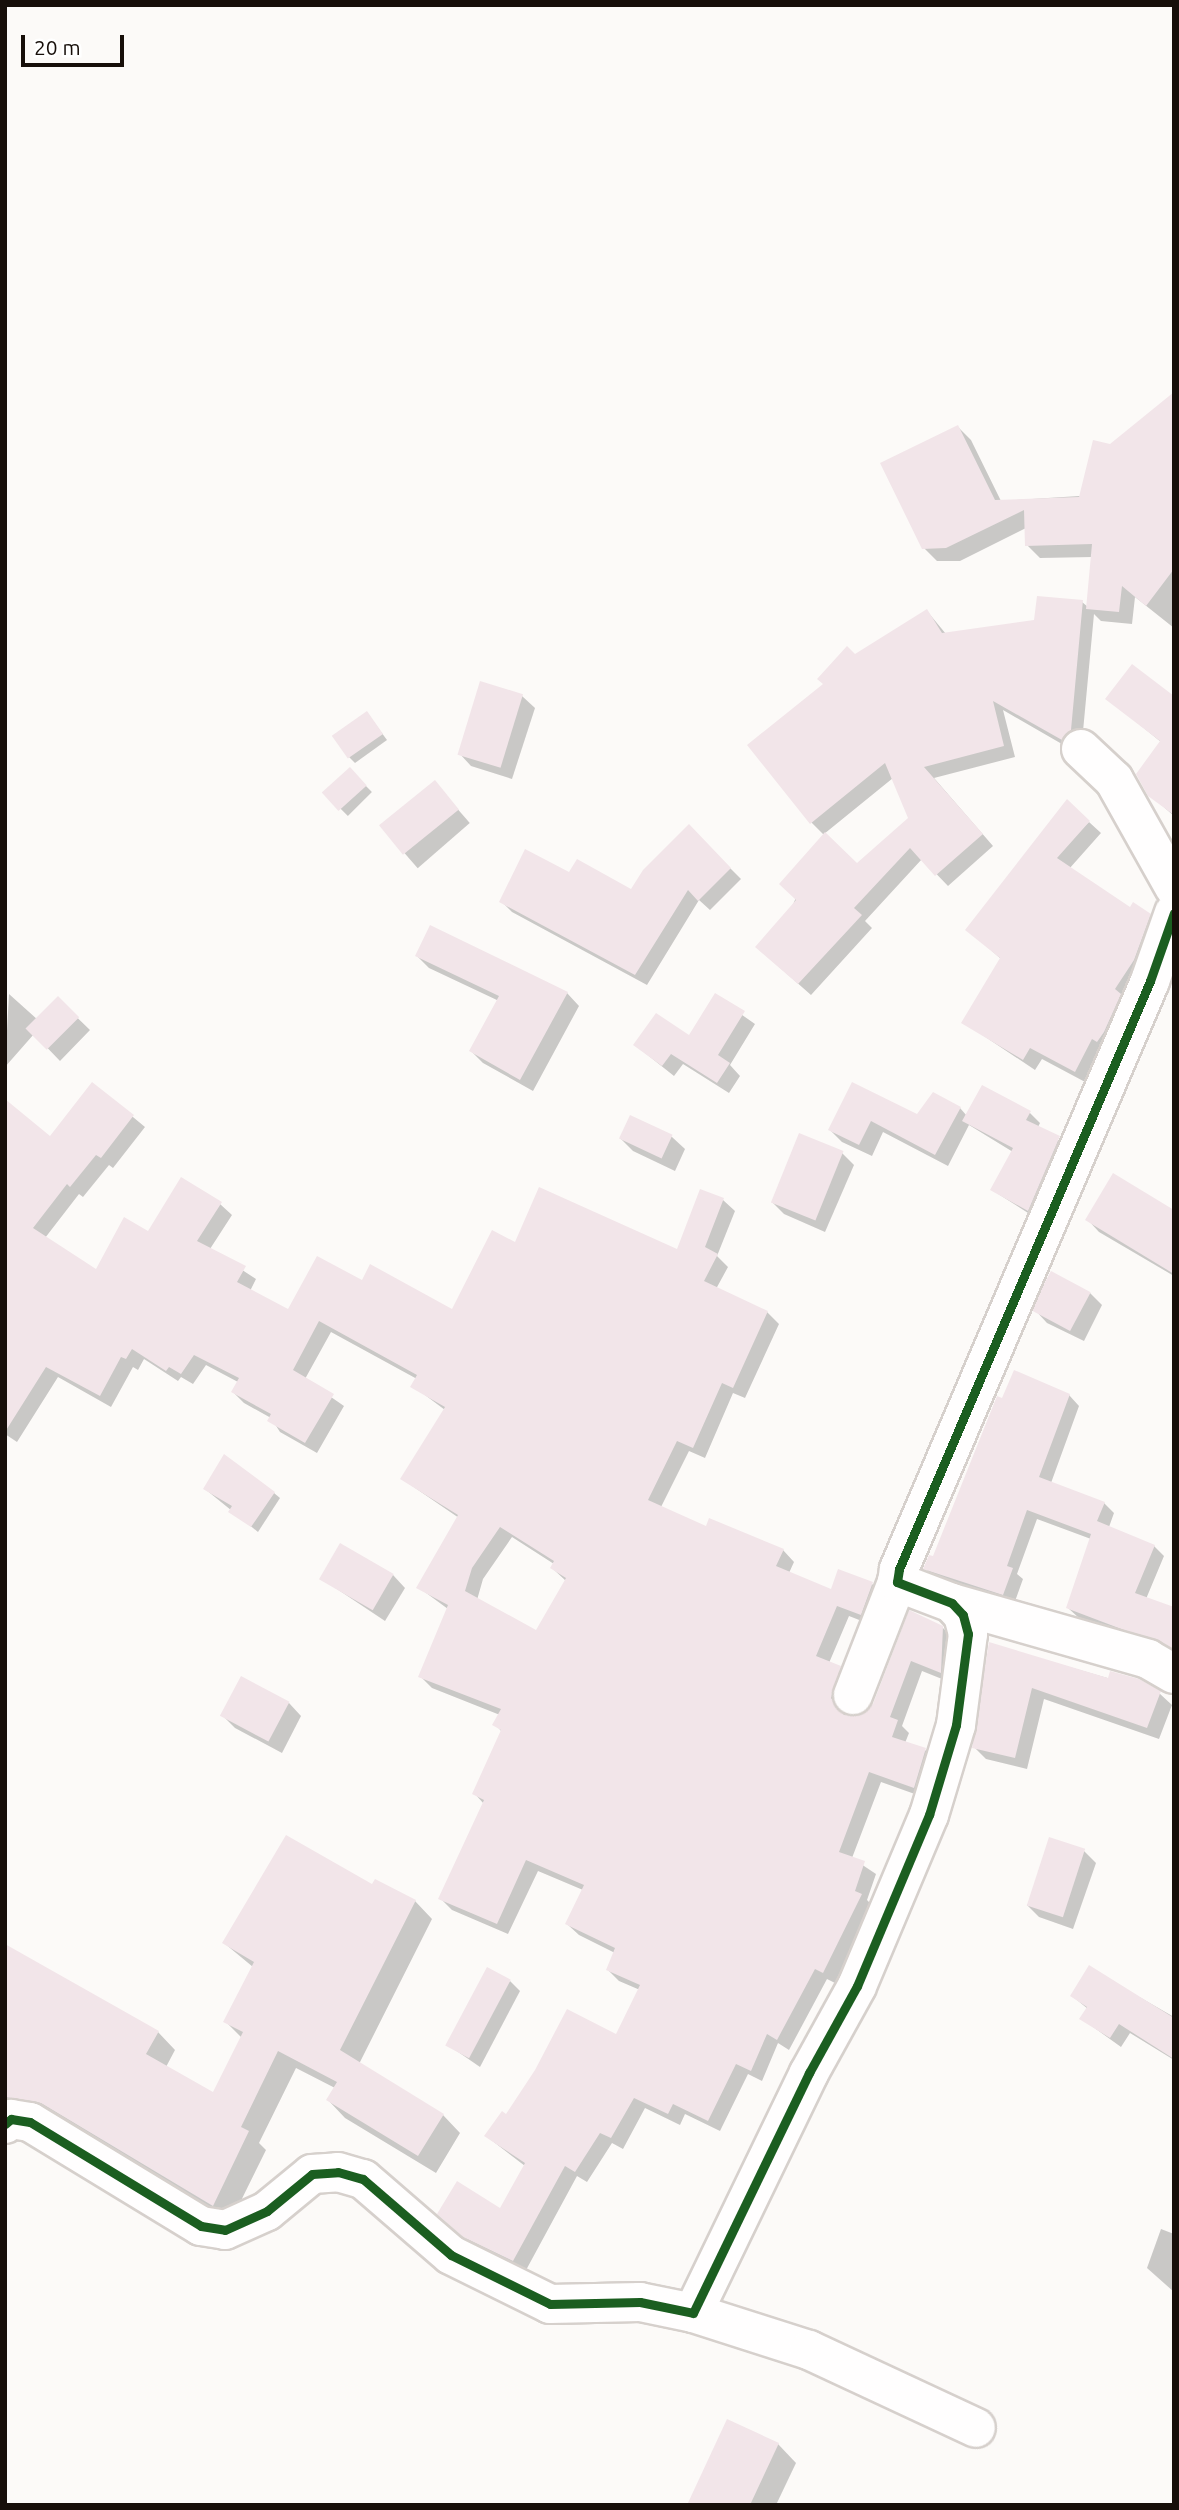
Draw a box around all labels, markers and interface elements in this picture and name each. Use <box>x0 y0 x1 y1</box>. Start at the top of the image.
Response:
scale bar <box>24 21 128 65</box>
text: 20 m <box>34 35 81 59</box>

